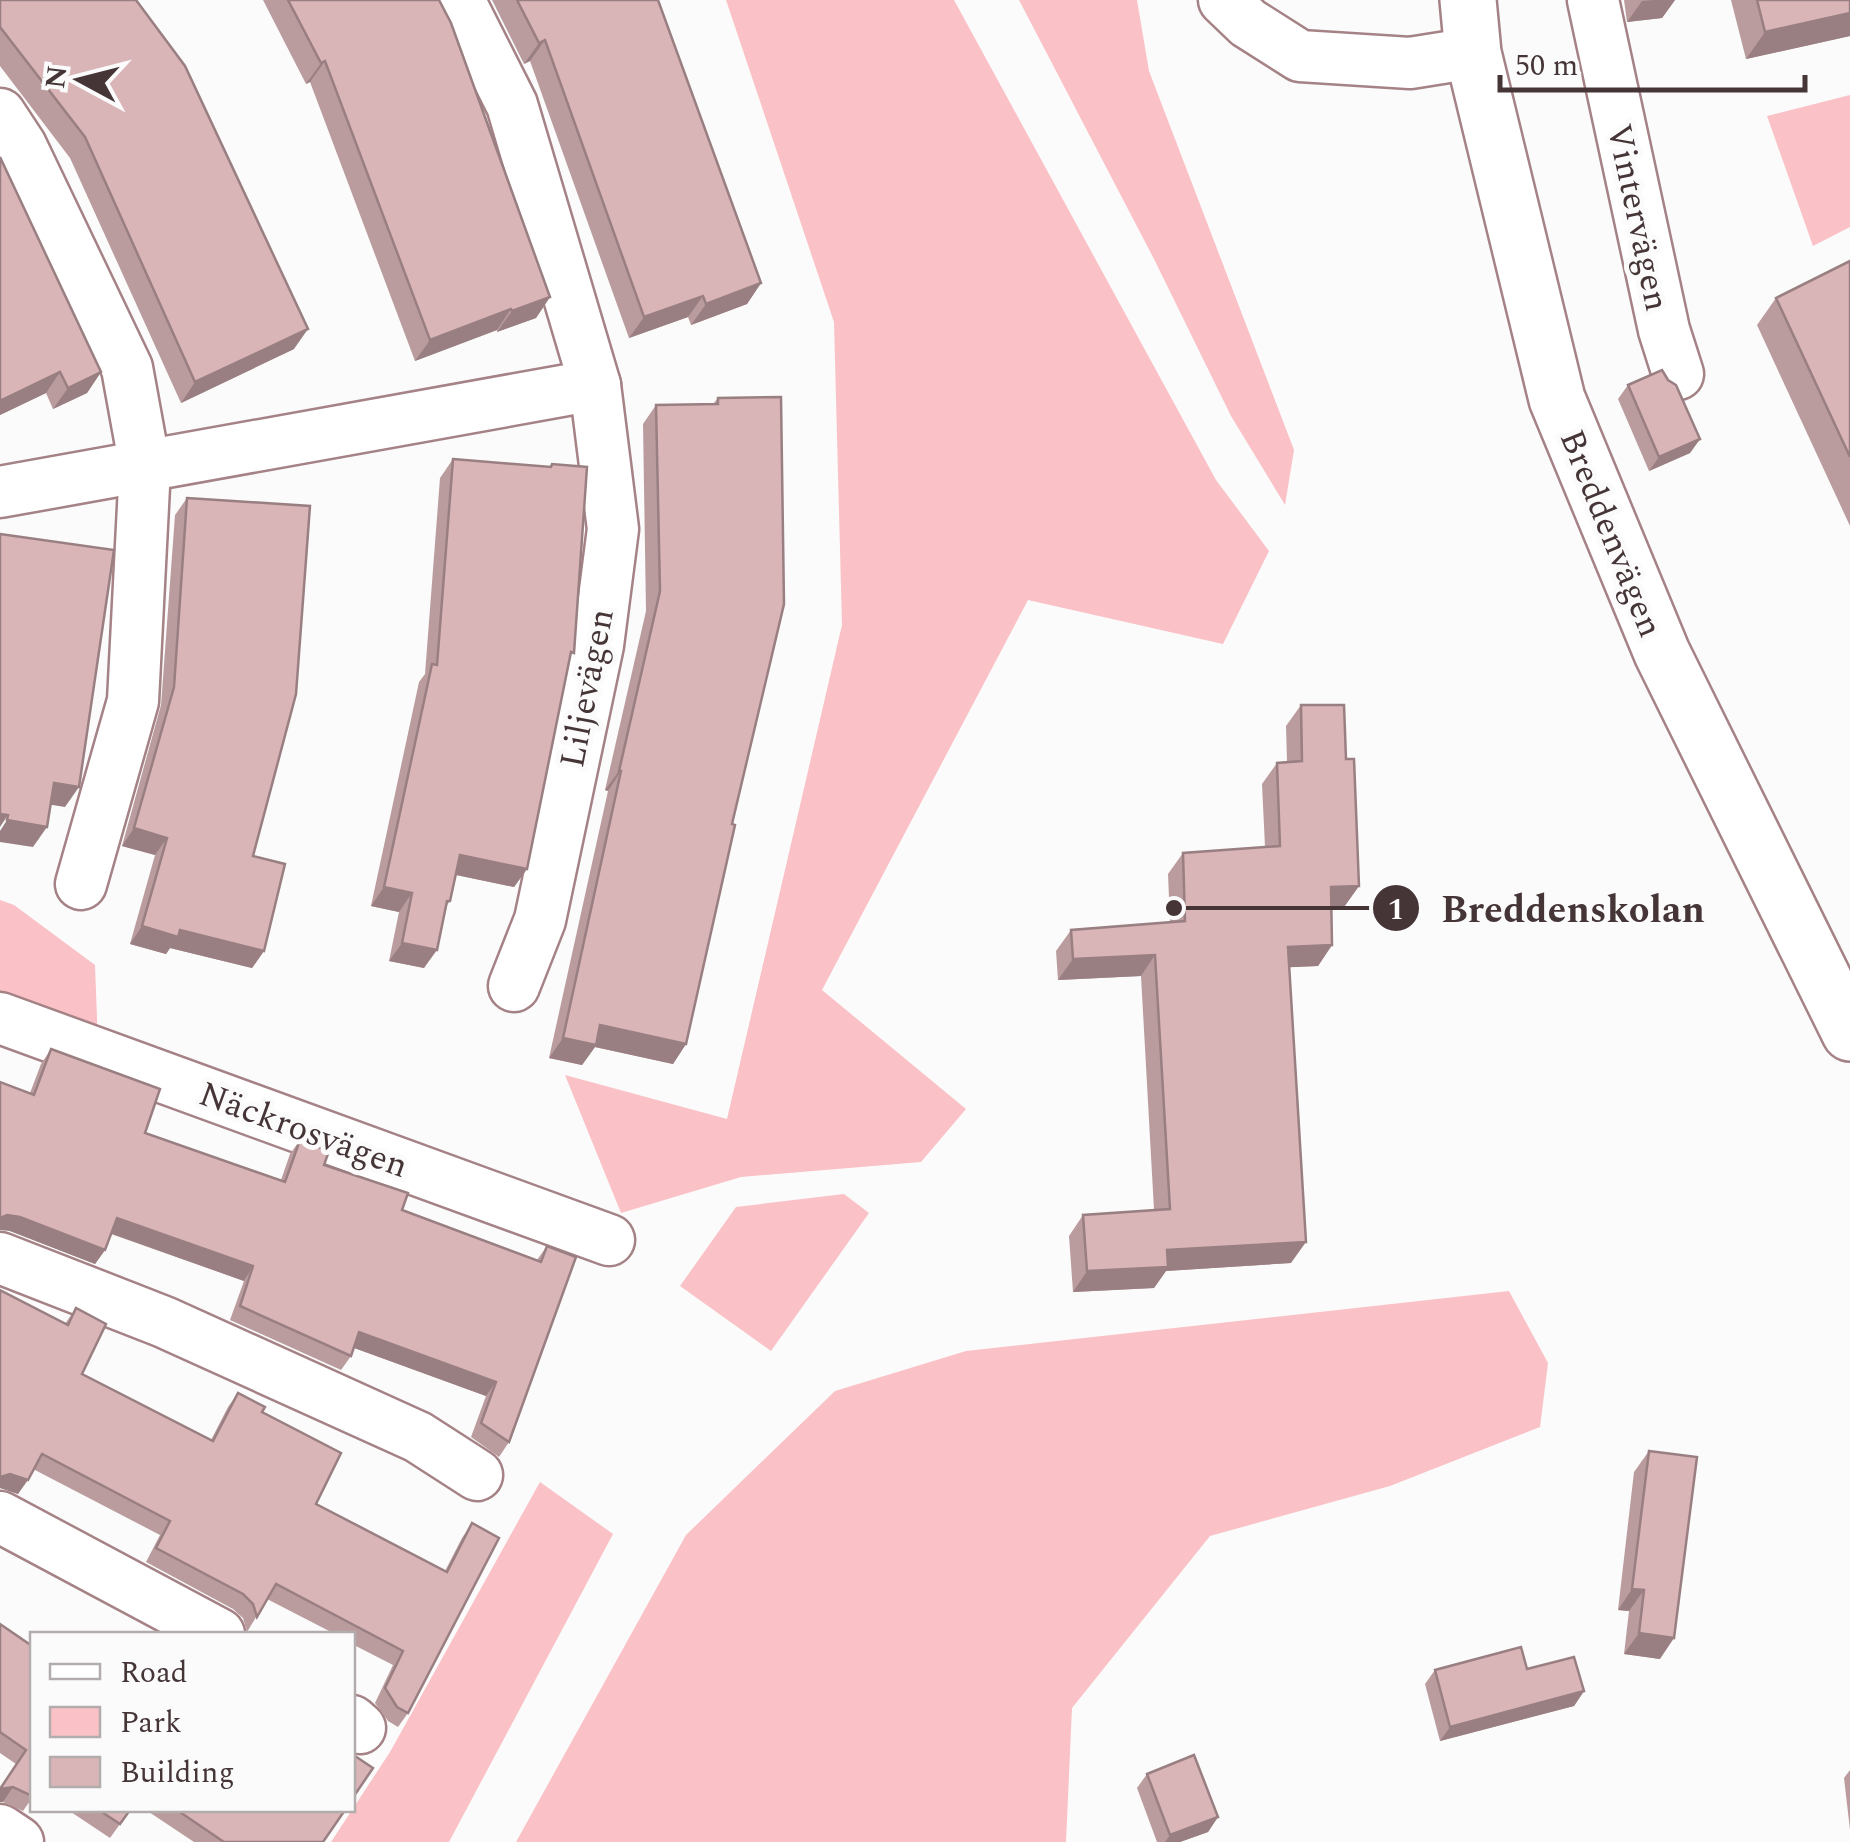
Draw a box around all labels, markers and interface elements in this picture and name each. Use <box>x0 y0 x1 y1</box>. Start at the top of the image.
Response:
north arrow <box>30 30 130 130</box>
scale bar <box>1500 30 1805 92</box>
text: 50 m <box>1515 43 1578 89</box>
text: N <box>34 63 79 91</box>
street label: Vintervägen <box>1592 119 1683 316</box>
street label: Breddenvägen <box>1545 422 1676 645</box>
street label: Liljevägen <box>546 604 629 772</box>
callout: Breddenskolan <box>1371 874 1725 942</box>
text: Breddenskolan <box>1441 882 1705 940</box>
text: 1 <box>1388 887 1404 933</box>
street label: Näckrosvägen <box>192 1068 415 1193</box>
legend <box>30 1632 355 1812</box>
text: Road <box>120 1650 188 1696</box>
text: Park <box>120 1700 182 1746</box>
text: Building <box>120 1750 235 1796</box>

